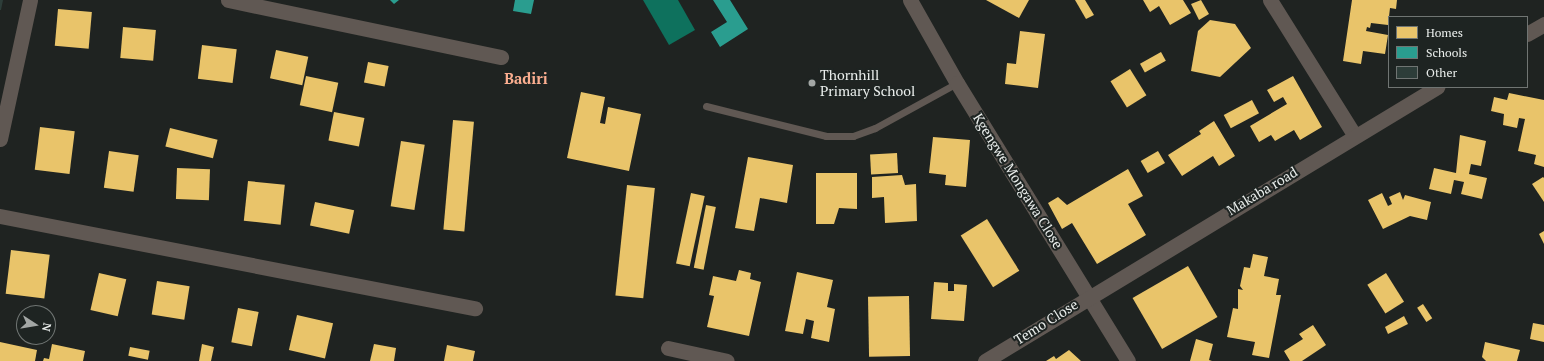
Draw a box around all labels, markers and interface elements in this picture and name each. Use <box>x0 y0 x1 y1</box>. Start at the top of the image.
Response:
legend <box>1388 16 1528 88</box>
text: Homes <box>1426 25 1463 40</box>
text: Schools <box>1426 45 1467 60</box>
text: Other <box>1426 65 1457 80</box>
place label: Thornhill Primary School <box>820 67 915 100</box>
district label: Badiri <box>504 70 548 88</box>
marker: Thornhill Primary School <box>807 78 817 88</box>
street label: Kgengwe Mongawa Close <box>969 110 1067 252</box>
street label: Makaba road <box>1224 163 1300 219</box>
street label: Temo Close <box>1011 296 1081 348</box>
north arrow <box>16 305 56 345</box>
text: N <box>39 322 54 333</box>

